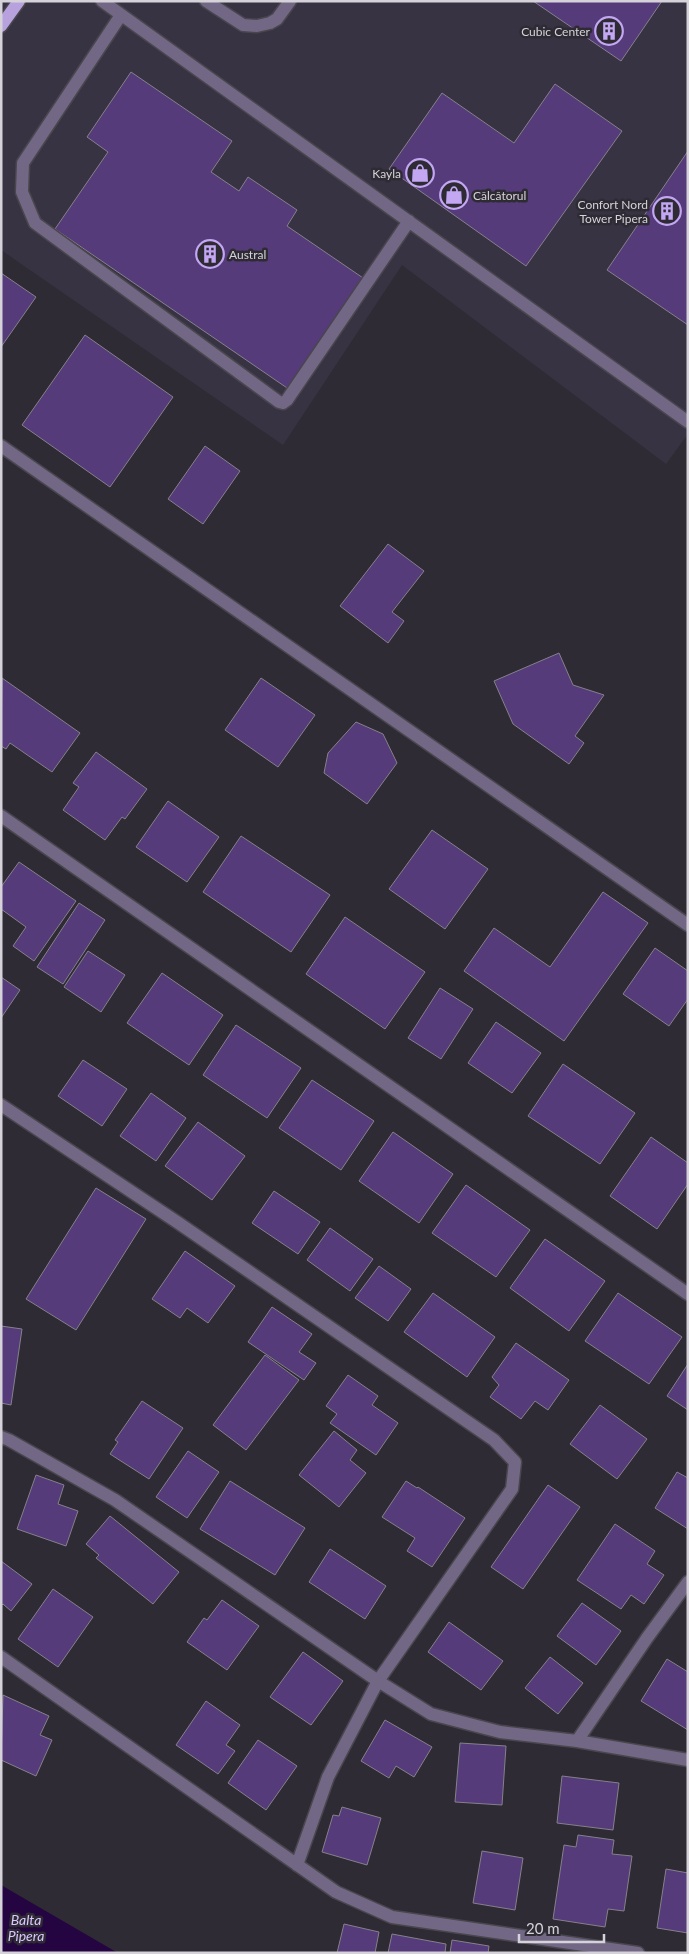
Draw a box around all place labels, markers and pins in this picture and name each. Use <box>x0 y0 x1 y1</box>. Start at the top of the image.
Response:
building icon: Cubic Center <box>594 16 624 46</box>
place label: Cubic Center <box>521 24 591 39</box>
shop icon: Kayla <box>405 158 435 188</box>
place label: Kayla <box>372 166 401 181</box>
shop icon: Călcătorul <box>439 180 469 210</box>
place label: Călcătorul <box>473 188 526 203</box>
building icon: Confort Nord Tower Pipera <box>652 196 682 226</box>
place label: Confort Nord Tower Pipera <box>578 197 648 226</box>
building icon: Austral <box>195 239 225 269</box>
place label: Austral <box>229 247 266 262</box>

